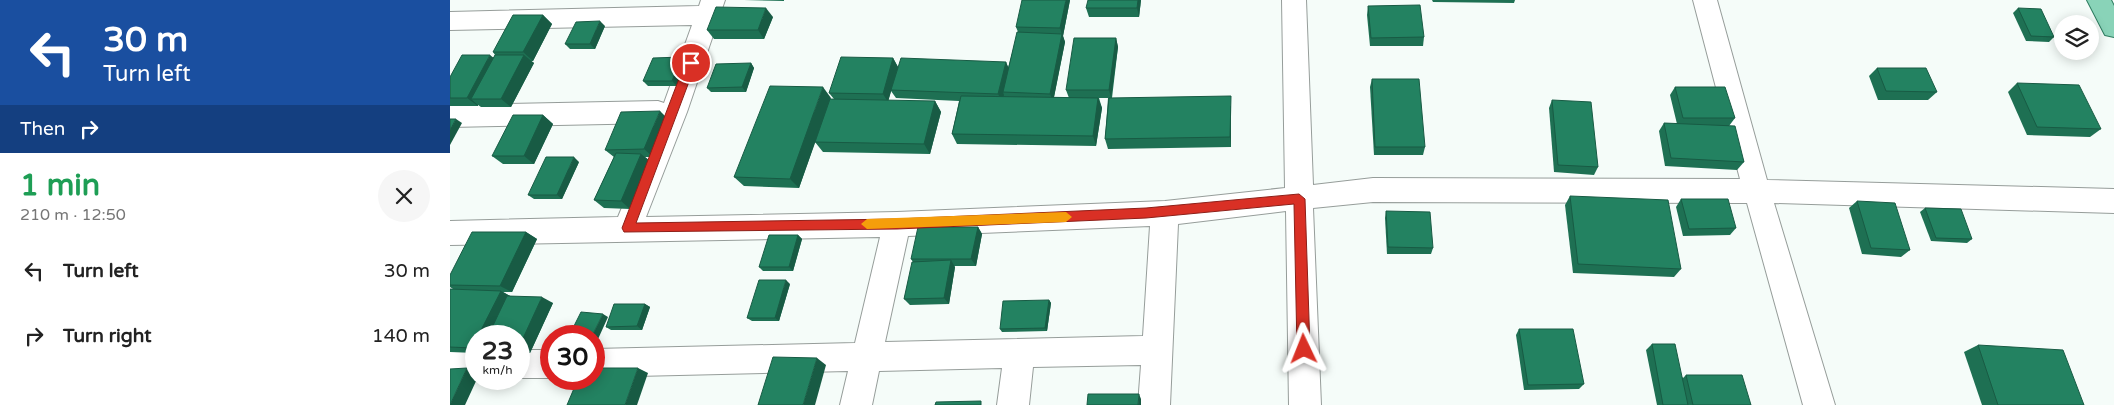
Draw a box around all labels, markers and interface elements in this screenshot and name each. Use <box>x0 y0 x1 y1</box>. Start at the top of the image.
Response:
map controls <box>2054 15 2099 60</box>
button: layers <box>2054 15 2099 60</box>
text: 30 m <box>103 19 188 61</box>
icon: left <box>20 20 85 85</box>
pin <box>670 42 712 84</box>
icon: arrive <box>677 49 705 77</box>
text: Turn left <box>103 61 191 87</box>
icon: right <box>75 115 103 143</box>
text: Then <box>20 118 65 140</box>
text: 1 min <box>20 167 100 204</box>
button: close <box>378 170 430 222</box>
text: 210 m · 12:50 <box>20 205 126 225</box>
icon: left <box>20 257 48 285</box>
text: Turn left <box>63 260 139 282</box>
text: 30 m <box>384 260 430 282</box>
icon: right <box>20 322 48 350</box>
position arrow <box>1277 322 1329 374</box>
text: Turn right <box>63 325 151 347</box>
text: 140 m <box>372 325 430 347</box>
speed limit sign: 30 <box>540 325 605 390</box>
text: 23 <box>482 336 513 366</box>
text: km/h <box>482 363 513 377</box>

